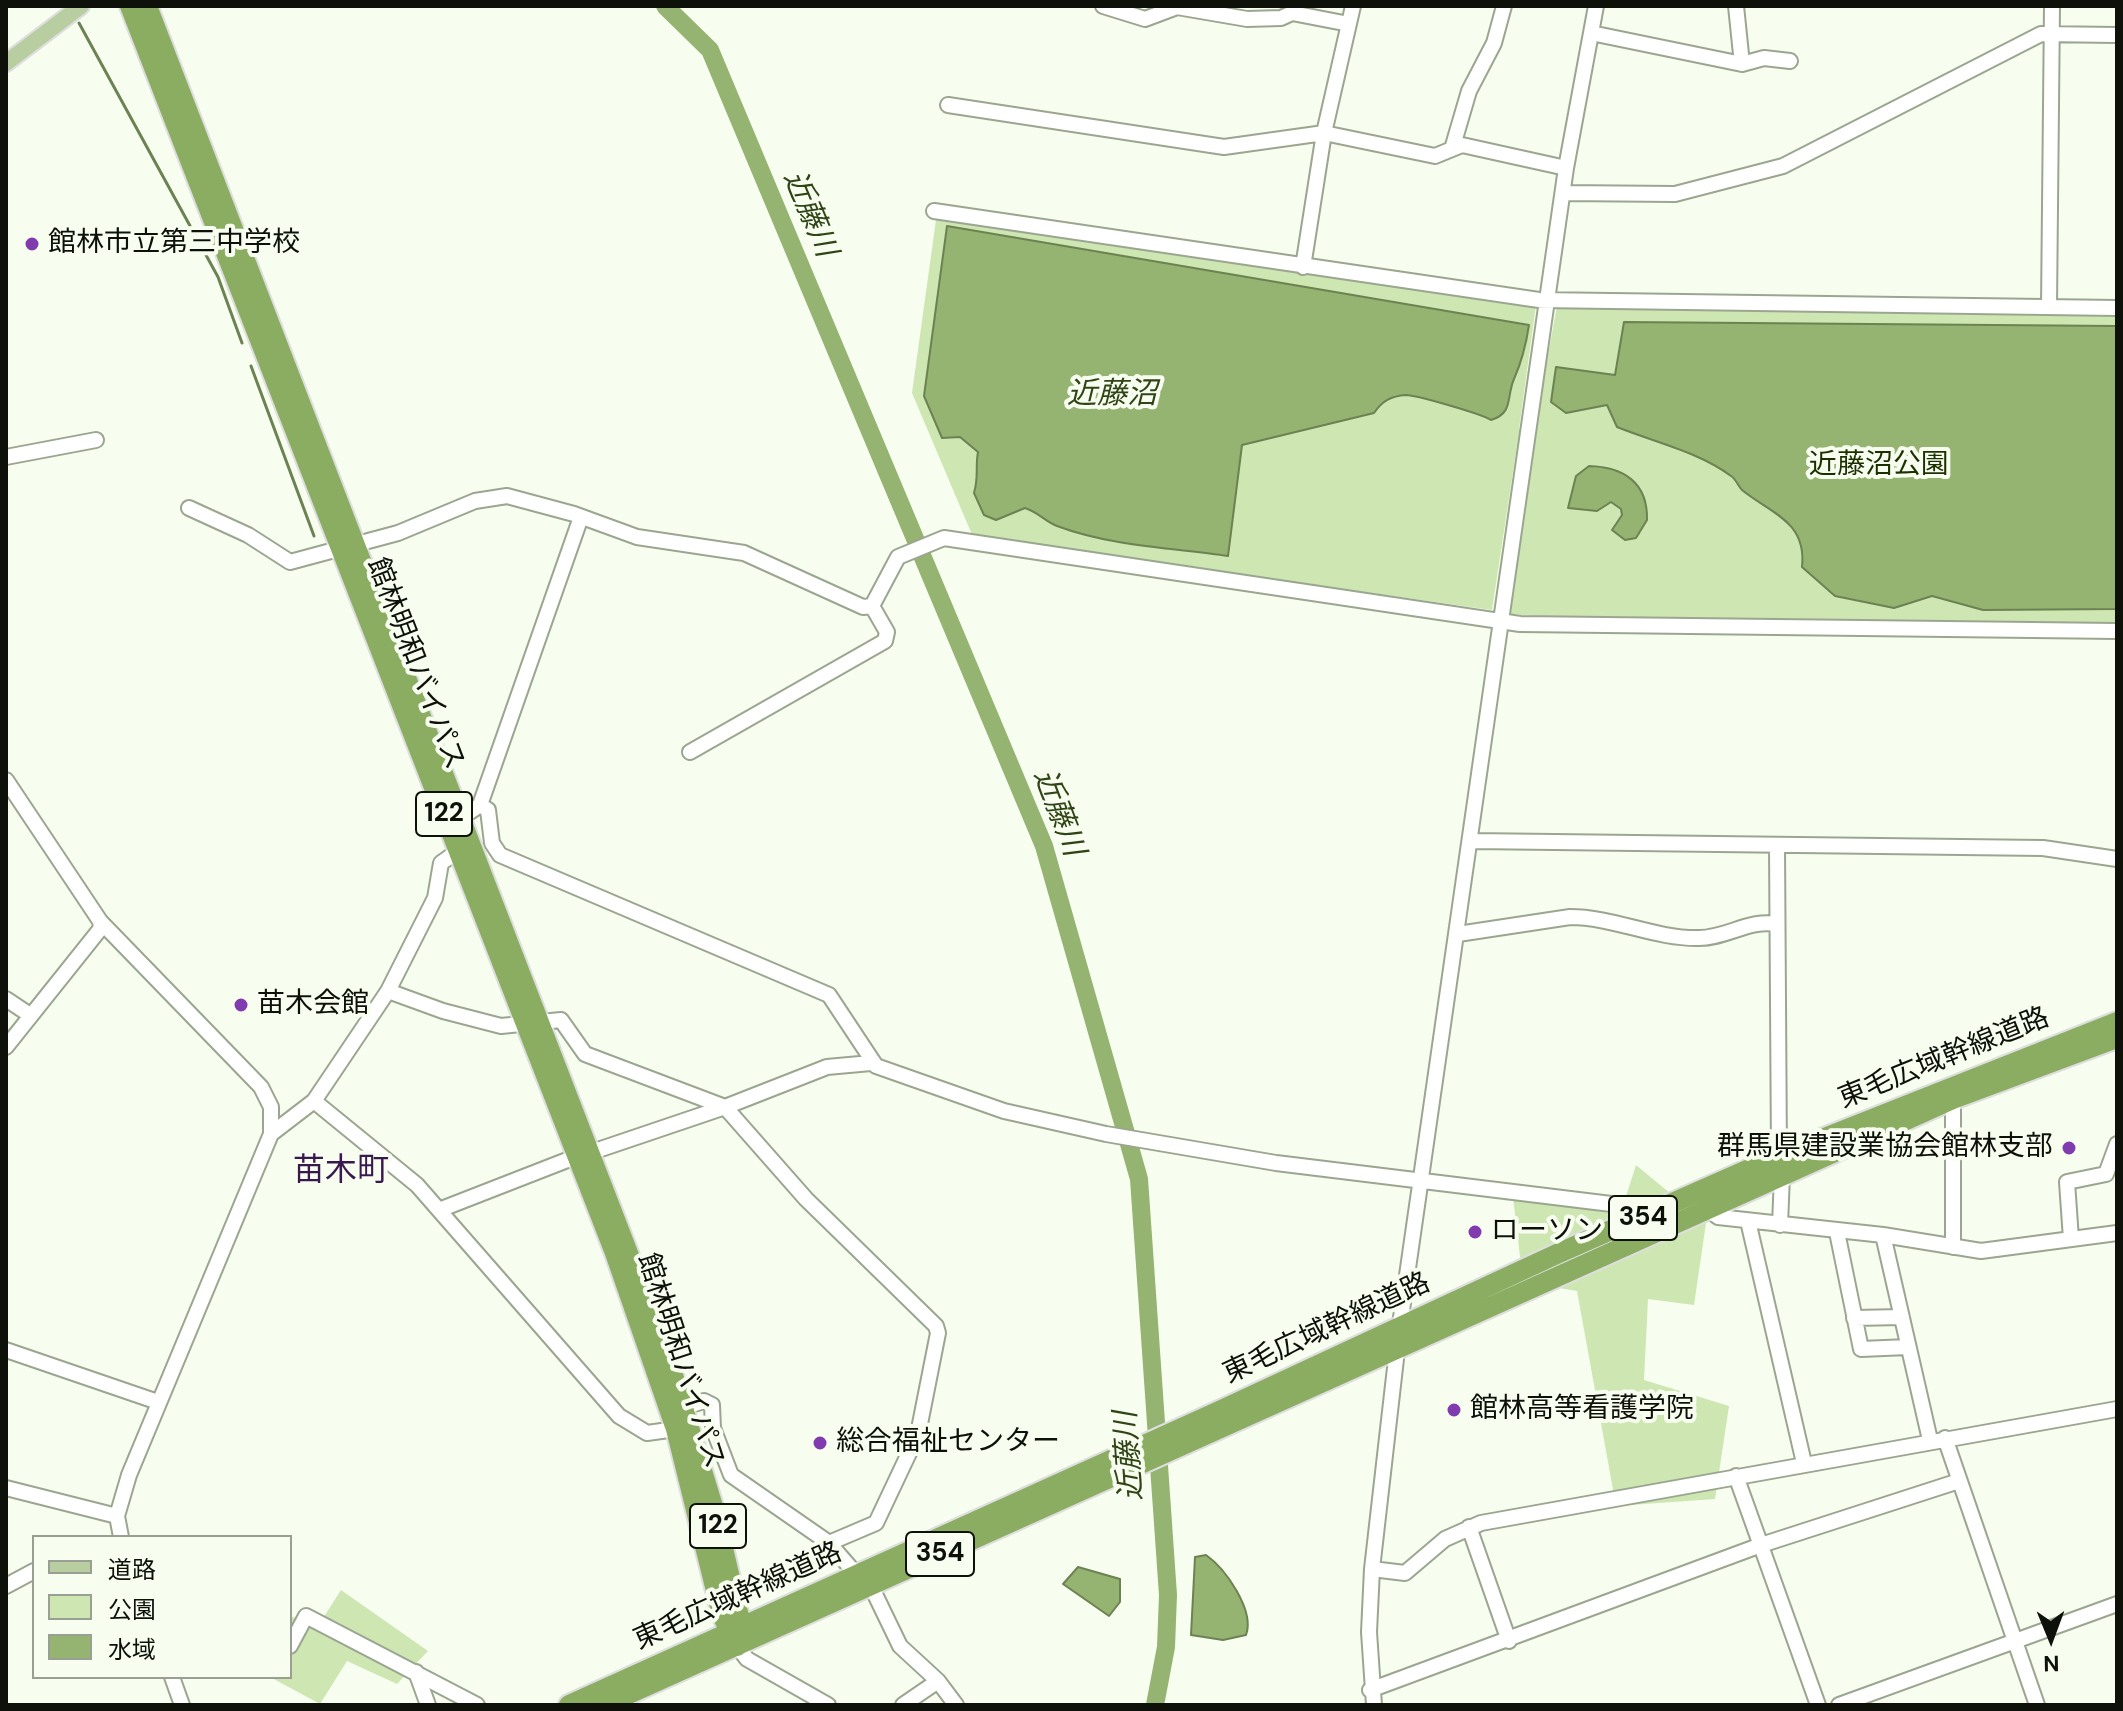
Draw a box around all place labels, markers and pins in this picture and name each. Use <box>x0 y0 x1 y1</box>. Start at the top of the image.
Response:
place label: 館林市立第三中学校 <box>48 227 300 261</box>
marker: 館林市立第三中学校 <box>23 235 41 253</box>
place label: 苗木会館 <box>257 988 369 1022</box>
marker: 苗木会館 <box>232 996 250 1014</box>
place label: 群馬県建設業協会館林支部 <box>1717 1131 2053 1165</box>
marker: 群馬県建設業協会館林支部 <box>2060 1139 2078 1157</box>
place label: ローソン <box>1491 1215 1603 1249</box>
marker: ローソン <box>1466 1223 1484 1241</box>
place label: 館林高等看護学院 <box>1470 1393 1694 1427</box>
marker: 館林高等看護学院 <box>1445 1401 1463 1419</box>
place label: 総合福祉センター <box>836 1426 1060 1460</box>
marker: 総合福祉センター <box>811 1434 829 1452</box>

